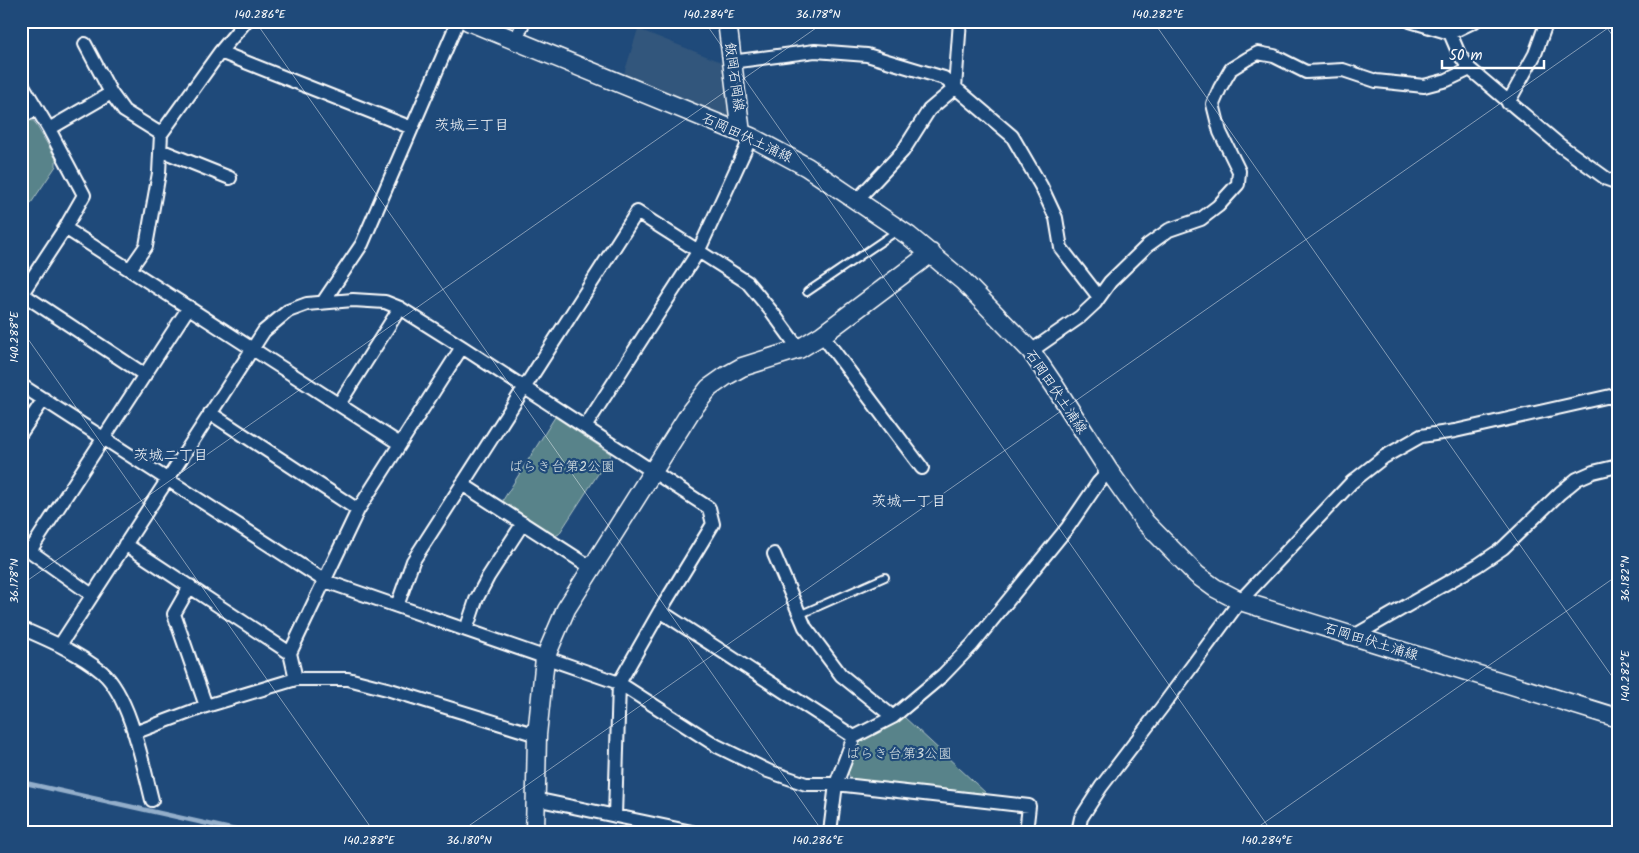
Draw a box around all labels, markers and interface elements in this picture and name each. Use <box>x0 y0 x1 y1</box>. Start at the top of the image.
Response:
text: 140.286°E <box>234 5 287 24</box>
text: 140.284°E <box>683 5 736 24</box>
text: 36.178°N <box>795 5 841 24</box>
text: 140.282°E <box>1132 5 1185 24</box>
scale bar <box>1442 38 1544 70</box>
street label: 飯岡石岡線 <box>718 41 750 113</box>
text: 50 m <box>1449 44 1483 68</box>
street label: 石岡田伏土浦線 <box>698 107 796 169</box>
district label: 茨城三丁目 <box>434 114 510 138</box>
text: 140.288°E <box>5 310 24 363</box>
street label: 石岡田伏土浦線 <box>1019 345 1093 439</box>
district label: 茨城二丁目 <box>133 444 209 468</box>
park label: ばらき台第2公園 <box>509 456 615 478</box>
district label: 茨城一丁目 <box>871 490 947 514</box>
text: 36.182°N <box>1616 556 1635 602</box>
text: 36.178°N <box>5 558 24 604</box>
street label: 石岡田伏土浦線 <box>1321 617 1421 667</box>
text: 140.282°E <box>1616 649 1635 702</box>
park label: ばらき台第3公園 <box>846 743 952 765</box>
text: 140.288°E <box>343 831 396 850</box>
text: 36.180°N <box>446 831 492 850</box>
text: 140.286°E <box>792 831 845 850</box>
text: 140.284°E <box>1241 831 1294 850</box>

